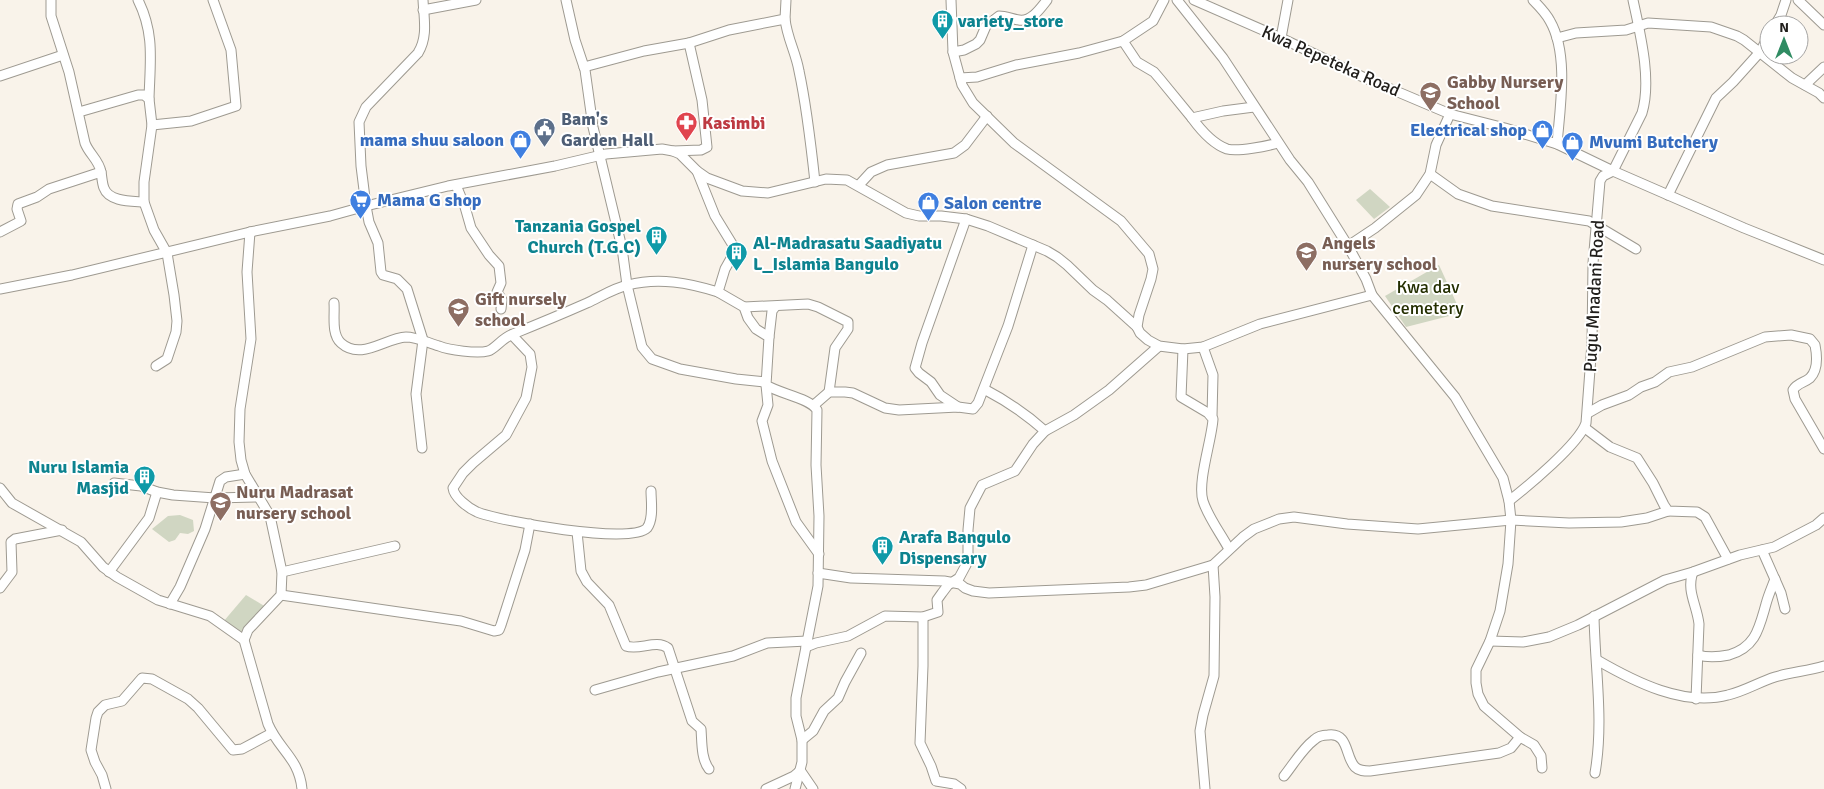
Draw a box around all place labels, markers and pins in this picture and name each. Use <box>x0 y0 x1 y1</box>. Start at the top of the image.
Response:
building icon: variety_store <box>930 9 954 40</box>
place label: variety_store <box>957 10 1063 32</box>
place label: Gabby Nursery School <box>1447 71 1563 114</box>
school or university icon: Gabby Nursery School <box>1419 80 1443 111</box>
place label: Bam's Garden Hall <box>561 108 654 151</box>
pharmacy icon: Kasimbi <box>674 111 698 142</box>
place label: Kasimbi <box>702 112 765 134</box>
public building icon: Bam's Garden Hall <box>533 117 557 148</box>
shop icon: Electrical shop <box>1531 118 1555 149</box>
place label: Electrical shop <box>1410 119 1527 141</box>
shop icon: mama shuu saloon <box>508 128 532 159</box>
place label: mama shuu saloon <box>360 129 504 151</box>
shop icon: Mvumi Butchery <box>1561 130 1585 161</box>
place label: Mvumi Butchery <box>1589 131 1718 153</box>
supermarket icon: Mama G shop <box>349 188 373 219</box>
place label: Mama G shop <box>377 189 482 211</box>
shop icon: Salon centre <box>916 191 940 222</box>
place label: Salon centre <box>944 192 1042 214</box>
place label: Tanzania Gospel Church (T.G.C) <box>515 215 641 258</box>
building icon: Tanzania Gospel Church (T.G.C) <box>645 224 669 255</box>
place label: Al-Madrasatu Saadiyatu L_Islamia Bangulo <box>753 232 942 275</box>
place label: Angels nursery school <box>1322 232 1438 275</box>
building icon: Al-Madrasatu Saadiyatu L_Islamia Bangulo <box>725 241 749 272</box>
school or university icon: Angels nursery school <box>1294 241 1318 272</box>
place label: Gift nursely school <box>475 288 567 331</box>
school or university icon: Gift nursely school <box>447 297 471 328</box>
place label: Nuru Islamia Masjid <box>28 456 129 499</box>
building icon: Nuru Islamia Masjid <box>133 465 157 496</box>
place label: Nuru Madrasat nursery school <box>236 481 354 524</box>
school or university icon: Nuru Madrasat nursery school <box>208 490 232 521</box>
place label: Arafa Bangulo Dispensary <box>899 526 1011 569</box>
building icon: Arafa Bangulo Dispensary <box>871 535 895 566</box>

